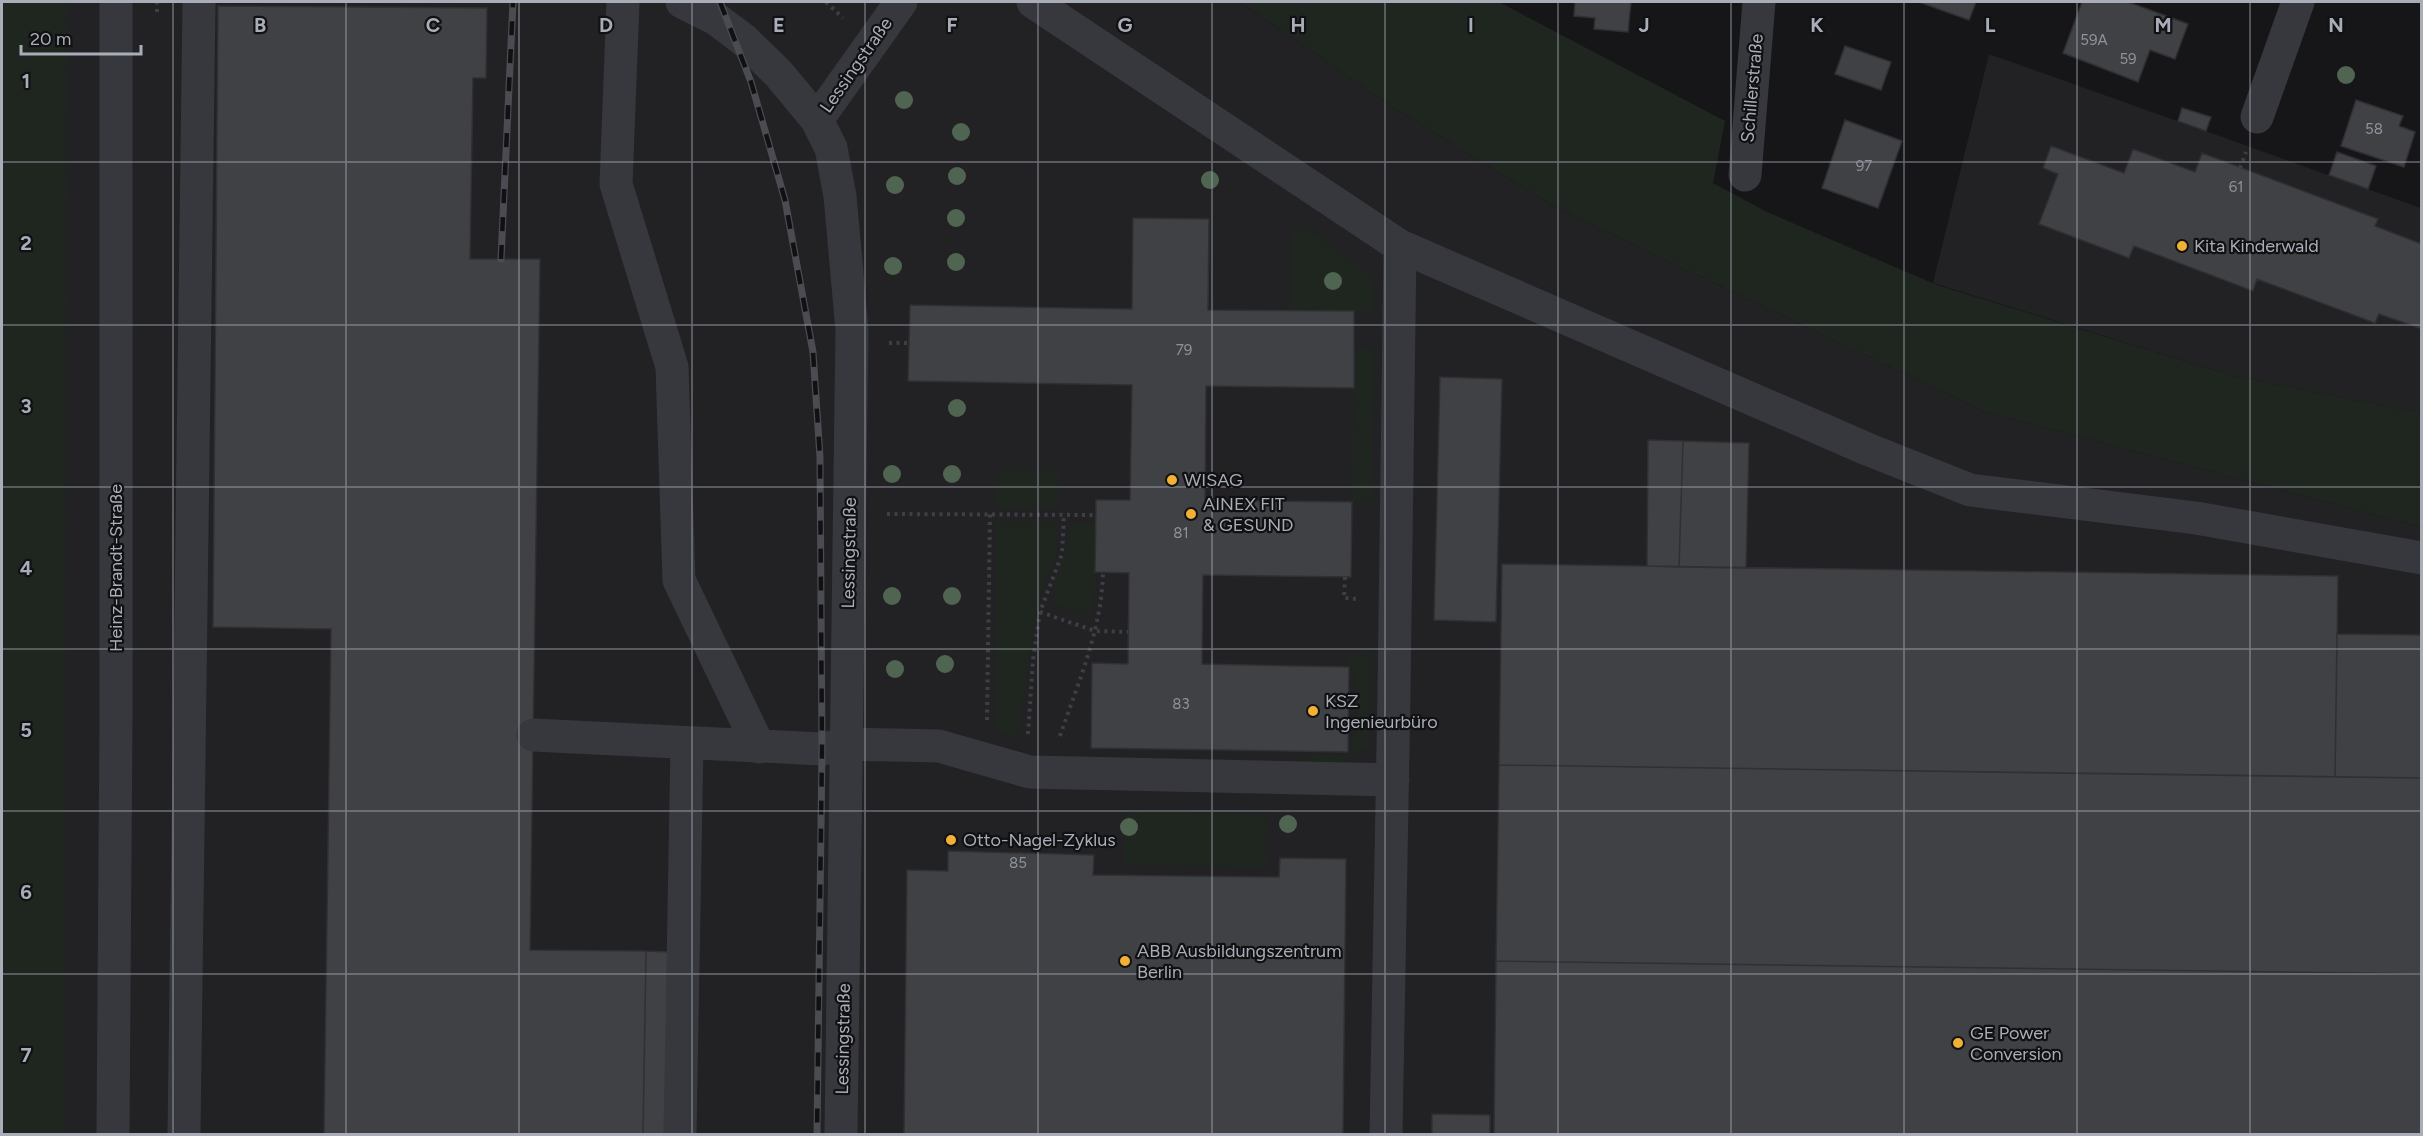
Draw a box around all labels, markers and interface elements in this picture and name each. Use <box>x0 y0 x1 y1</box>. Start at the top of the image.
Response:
text: B <box>254 13 266 37</box>
text: C <box>426 13 440 37</box>
text: D <box>599 13 613 37</box>
text: E <box>773 13 785 37</box>
street label: Lessingstraße <box>815 13 897 117</box>
text: F <box>946 13 958 37</box>
text: G <box>1118 13 1133 37</box>
text: H <box>1291 13 1306 37</box>
text: I <box>1468 13 1474 37</box>
text: J <box>1638 13 1650 37</box>
text: K <box>1810 13 1824 37</box>
text: L <box>1985 13 1996 37</box>
text: M <box>2154 13 2172 37</box>
text: N <box>2328 13 2344 37</box>
scale bar <box>21 18 141 56</box>
text: 20 m <box>30 28 71 50</box>
house number: 59A <box>2080 31 2108 49</box>
street label: Schillerstraße <box>1736 32 1768 143</box>
house number: 59 <box>2119 50 2137 68</box>
text: 1 <box>22 69 30 93</box>
house number: 58 <box>2365 120 2383 138</box>
house number: 97 <box>1856 157 1872 175</box>
house number: 61 <box>2229 178 2243 196</box>
text: 2 <box>20 231 32 255</box>
place label: Kita Kinderwald <box>2194 235 2319 257</box>
marker: Kita Kinderwald <box>2175 239 2189 253</box>
house number: 79 <box>1176 341 1192 359</box>
text: 3 <box>20 394 32 418</box>
place label: WISAG <box>1184 469 1243 491</box>
marker: WISAG <box>1165 473 1179 487</box>
street label: Heinz-Brandt-Straße <box>105 484 127 652</box>
place label: AINEX FIT & GESUND <box>1203 493 1293 536</box>
street label: Lessingstraße <box>837 497 861 609</box>
marker: AINEX FIT & GESUND <box>1184 507 1198 521</box>
house number: 81 <box>1173 524 1189 542</box>
text: 4 <box>20 556 33 580</box>
place label: KSZ Ingenieurbüro <box>1325 690 1438 733</box>
house number: 83 <box>1172 695 1190 713</box>
marker: KSZ Ingenieurbüro <box>1306 704 1320 718</box>
text: 5 <box>20 718 32 742</box>
place label: Otto-Nagel-Zyklus <box>963 829 1116 851</box>
marker: Otto-Nagel-Zyklus <box>944 833 958 847</box>
house number: 85 <box>1009 854 1027 872</box>
text: 6 <box>20 880 32 904</box>
place label: ABB Ausbildungszentrum Berlin <box>1137 940 1341 983</box>
marker: ABB Ausbildungszentrum Berlin <box>1118 954 1132 968</box>
street label: Lessingstraße <box>831 983 855 1095</box>
place label: GE Power Conversion <box>1970 1022 2061 1065</box>
marker: GE Power Conversion <box>1951 1036 1965 1050</box>
text: 7 <box>20 1043 32 1067</box>

